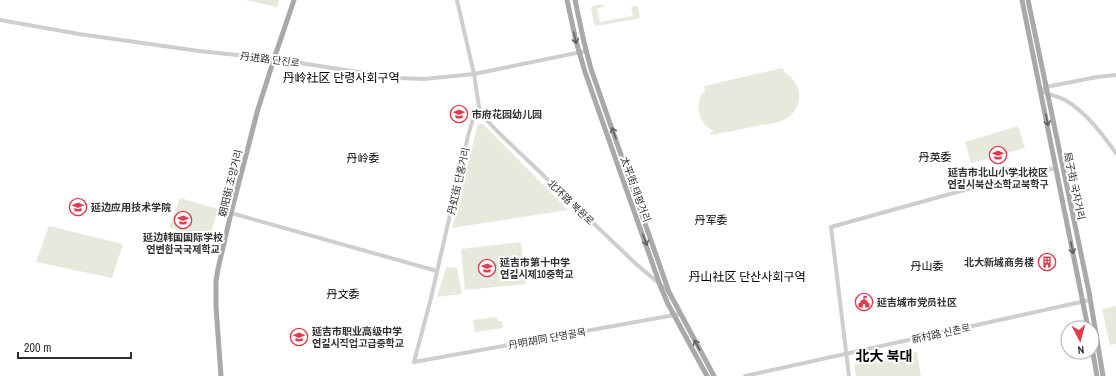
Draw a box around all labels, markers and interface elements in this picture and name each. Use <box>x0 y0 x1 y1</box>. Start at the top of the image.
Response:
one-way arrow <box>572 31 580 44</box>
street label: 丹进路 단진로 <box>239 49 300 70</box>
district label: 丹岭社区 단령사회구역 <box>283 70 399 86</box>
school or university icon: 市府花园幼儿园 <box>449 104 469 124</box>
place label: 市府花园幼儿园 <box>472 108 542 121</box>
one-way arrow <box>1043 114 1051 127</box>
one-way arrow <box>609 127 617 139</box>
school or university icon: 延吉市北山小学北校区 연길시북산소학교북학구 <box>988 145 1008 165</box>
street label: 丹虹街 단홍거리 <box>444 146 473 216</box>
street label: 朝阳街 조양거리 <box>216 148 245 218</box>
district label: 丹英委 <box>919 150 952 164</box>
district label: 丹岭委 <box>347 151 380 165</box>
street label: 局子街 국자거리 <box>1061 151 1088 221</box>
street label: 太平街 태평거리 <box>618 154 653 224</box>
place label: 延吉市北山小学北校区 연길시북산소학교북학구 <box>947 166 1049 191</box>
street label: 北环路 북환로 <box>545 177 597 228</box>
school or university icon: 延边应用技术学院 <box>68 197 88 217</box>
place label: 延边应用技术学院 <box>91 201 171 214</box>
school or university icon: 延边韩国国际学校 연변한국국제학교 <box>173 210 193 230</box>
district label: 丹军委 <box>695 213 728 227</box>
place label: 延边韩国国际学校 연변한국국제학교 <box>143 231 223 256</box>
one-way arrow <box>641 234 649 246</box>
one-way arrow <box>1069 241 1077 254</box>
building icon: 北大新城商务楼 <box>1037 252 1057 272</box>
place label: 延吉市第十中学 연길시제10중학교 <box>500 256 574 281</box>
place label: 北大新城商务楼 <box>964 256 1034 269</box>
school or university icon: 延吉市第十中学 연길시제10중학교 <box>477 258 497 278</box>
district label: 丹山委 <box>911 259 944 273</box>
district label: 丹山社区 단산사회구역 <box>689 269 805 285</box>
district label: 丹文委 <box>327 287 360 301</box>
public building icon: 延吉城市党员社区 <box>854 292 874 312</box>
place label: 延吉城市党员社区 <box>877 296 957 309</box>
north arrow <box>1060 320 1100 360</box>
street label: 新村路 신촌로 <box>910 321 972 346</box>
place label: 延吉市职业高级中学 연길시직업고급중학교 <box>312 325 404 350</box>
street label: 丹明胡同 단명골목 <box>507 325 587 352</box>
school or university icon: 延吉市职业高级中学 연길시직업고급중학교 <box>289 327 309 347</box>
scale bar <box>18 334 131 360</box>
one-way arrow <box>693 339 700 351</box>
text: 200 m <box>24 340 51 356</box>
text: N <box>1077 343 1085 357</box>
district label: 北大 북대 <box>856 347 912 365</box>

